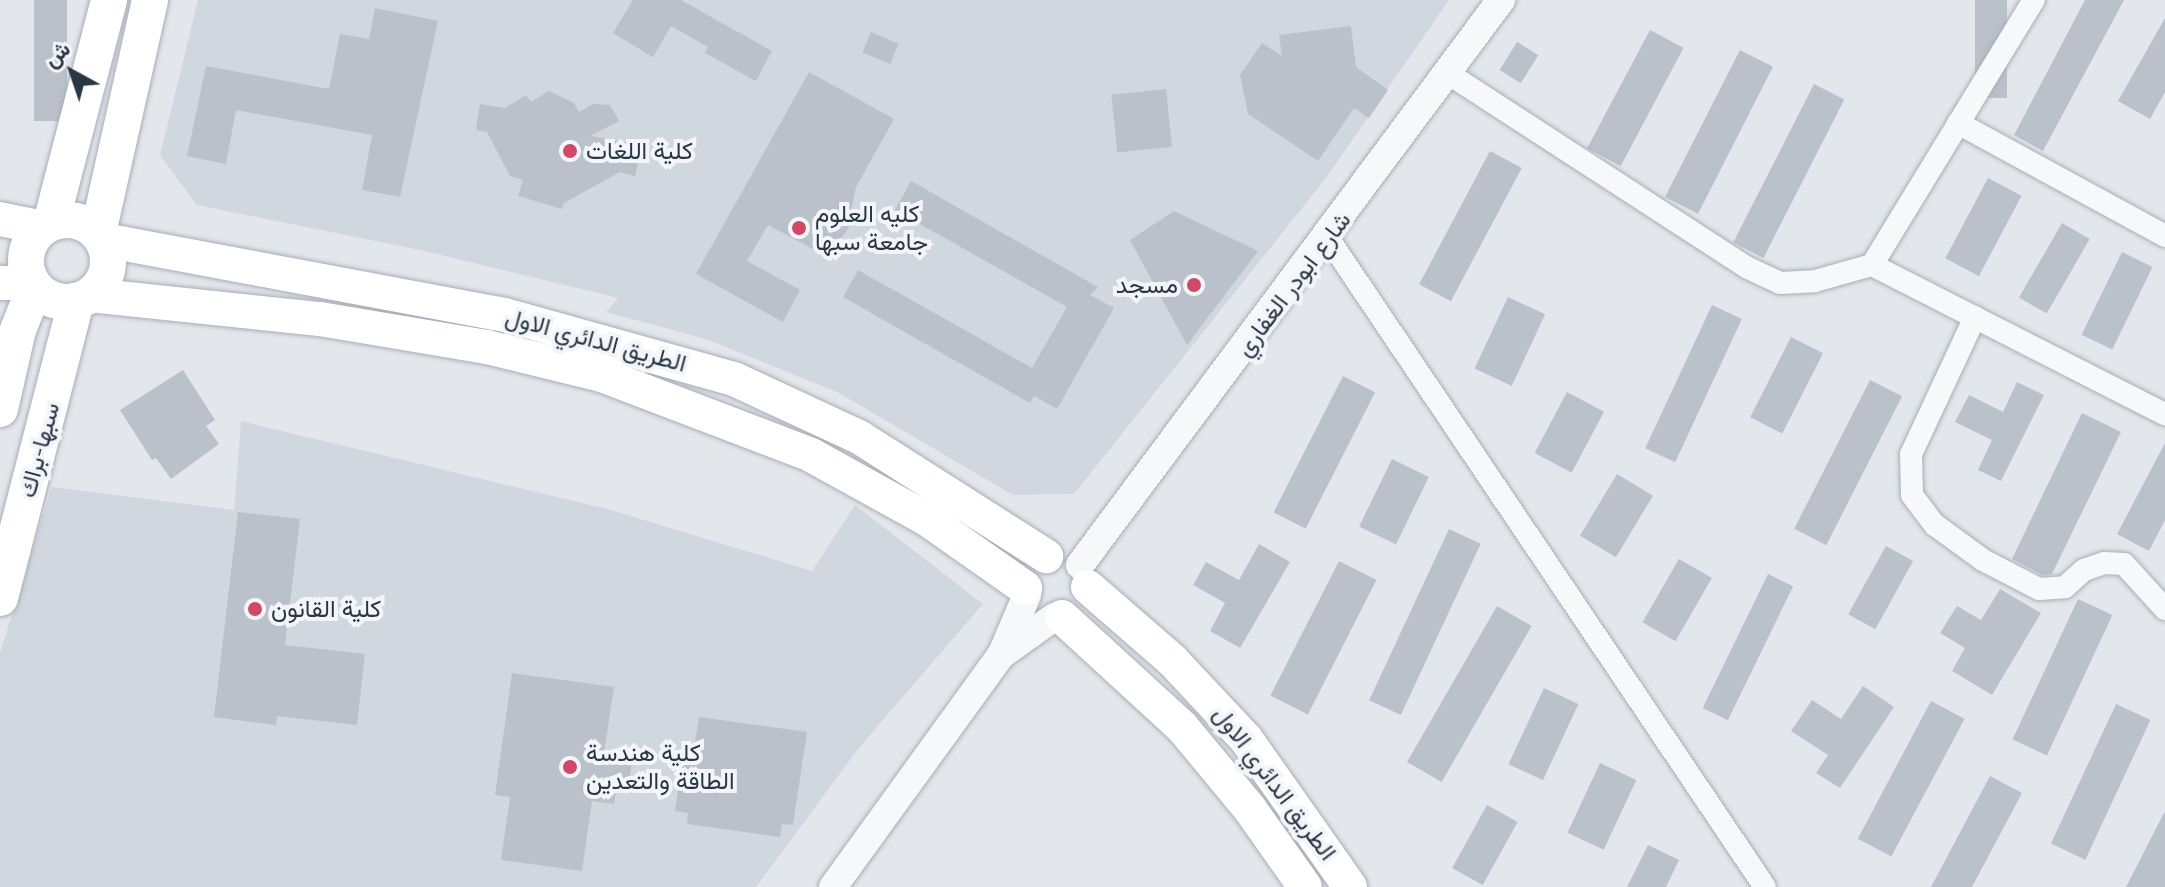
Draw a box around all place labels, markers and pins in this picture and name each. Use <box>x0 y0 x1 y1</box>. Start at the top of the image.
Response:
place label: كلية اللغات <box>586 137 693 165</box>
marker: كلية اللغات <box>561 142 579 160</box>
place label: كليه العلوم جامعة سبها <box>815 200 928 256</box>
marker: كليه العلوم جامعة سبها <box>790 219 808 237</box>
place label: مسجد <box>1116 271 1178 299</box>
marker: مسجد <box>1185 276 1203 294</box>
place label: كلية القانون <box>271 595 381 623</box>
marker: كلية القانون <box>246 600 264 618</box>
place label: كلية هندسة الطاقة والتعدين <box>586 739 734 795</box>
marker: كلية هندسة الطاقة والتعدين <box>561 758 579 776</box>

